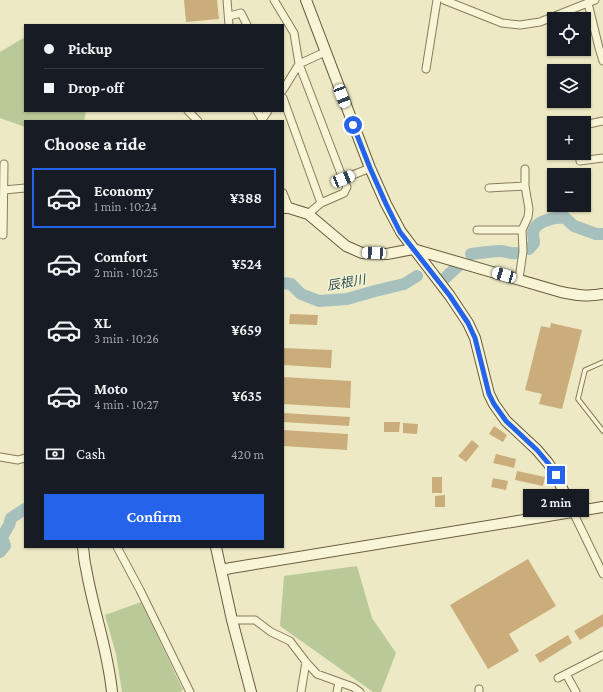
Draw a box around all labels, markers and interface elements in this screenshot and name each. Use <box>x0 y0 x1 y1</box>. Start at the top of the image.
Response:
map controls <box>547 12 591 212</box>
button: locate <box>547 12 591 56</box>
text: Pickup <box>68 41 112 57</box>
button: layers <box>547 64 591 108</box>
text: Drop-off <box>68 80 124 96</box>
car <box>332 83 352 109</box>
route start <box>344 116 362 134</box>
button: + <box>547 116 591 160</box>
text: Choose a ride <box>44 134 146 154</box>
button: − <box>547 168 591 212</box>
car <box>330 169 356 189</box>
icon: car <box>46 180 82 216</box>
text: Economy <box>94 183 153 199</box>
text: ¥388 <box>230 190 262 206</box>
text: 1 min · 10:24 <box>94 199 157 214</box>
icon: car <box>46 246 82 282</box>
car <box>362 246 386 260</box>
text: Comfort <box>94 249 148 265</box>
text: ¥524 <box>232 256 262 272</box>
text: 2 min · 10:25 <box>94 265 158 280</box>
car <box>491 266 517 284</box>
water label: 辰根川 <box>326 271 369 293</box>
icon: car <box>46 312 82 348</box>
text: XL <box>94 315 111 331</box>
text: ¥659 <box>231 322 262 338</box>
text: 3 min · 10:26 <box>94 331 159 346</box>
icon: car <box>46 378 82 414</box>
text: Moto <box>94 381 128 397</box>
text: ¥635 <box>232 388 262 404</box>
text: 4 min · 10:27 <box>94 397 159 412</box>
icon: cash <box>44 443 66 465</box>
text: Cash <box>76 446 106 462</box>
text: 420 m <box>231 447 264 462</box>
route end <box>547 466 565 484</box>
callout: 2 min <box>523 489 589 517</box>
button: Confirm <box>44 494 264 540</box>
text: 2 min <box>541 495 571 510</box>

